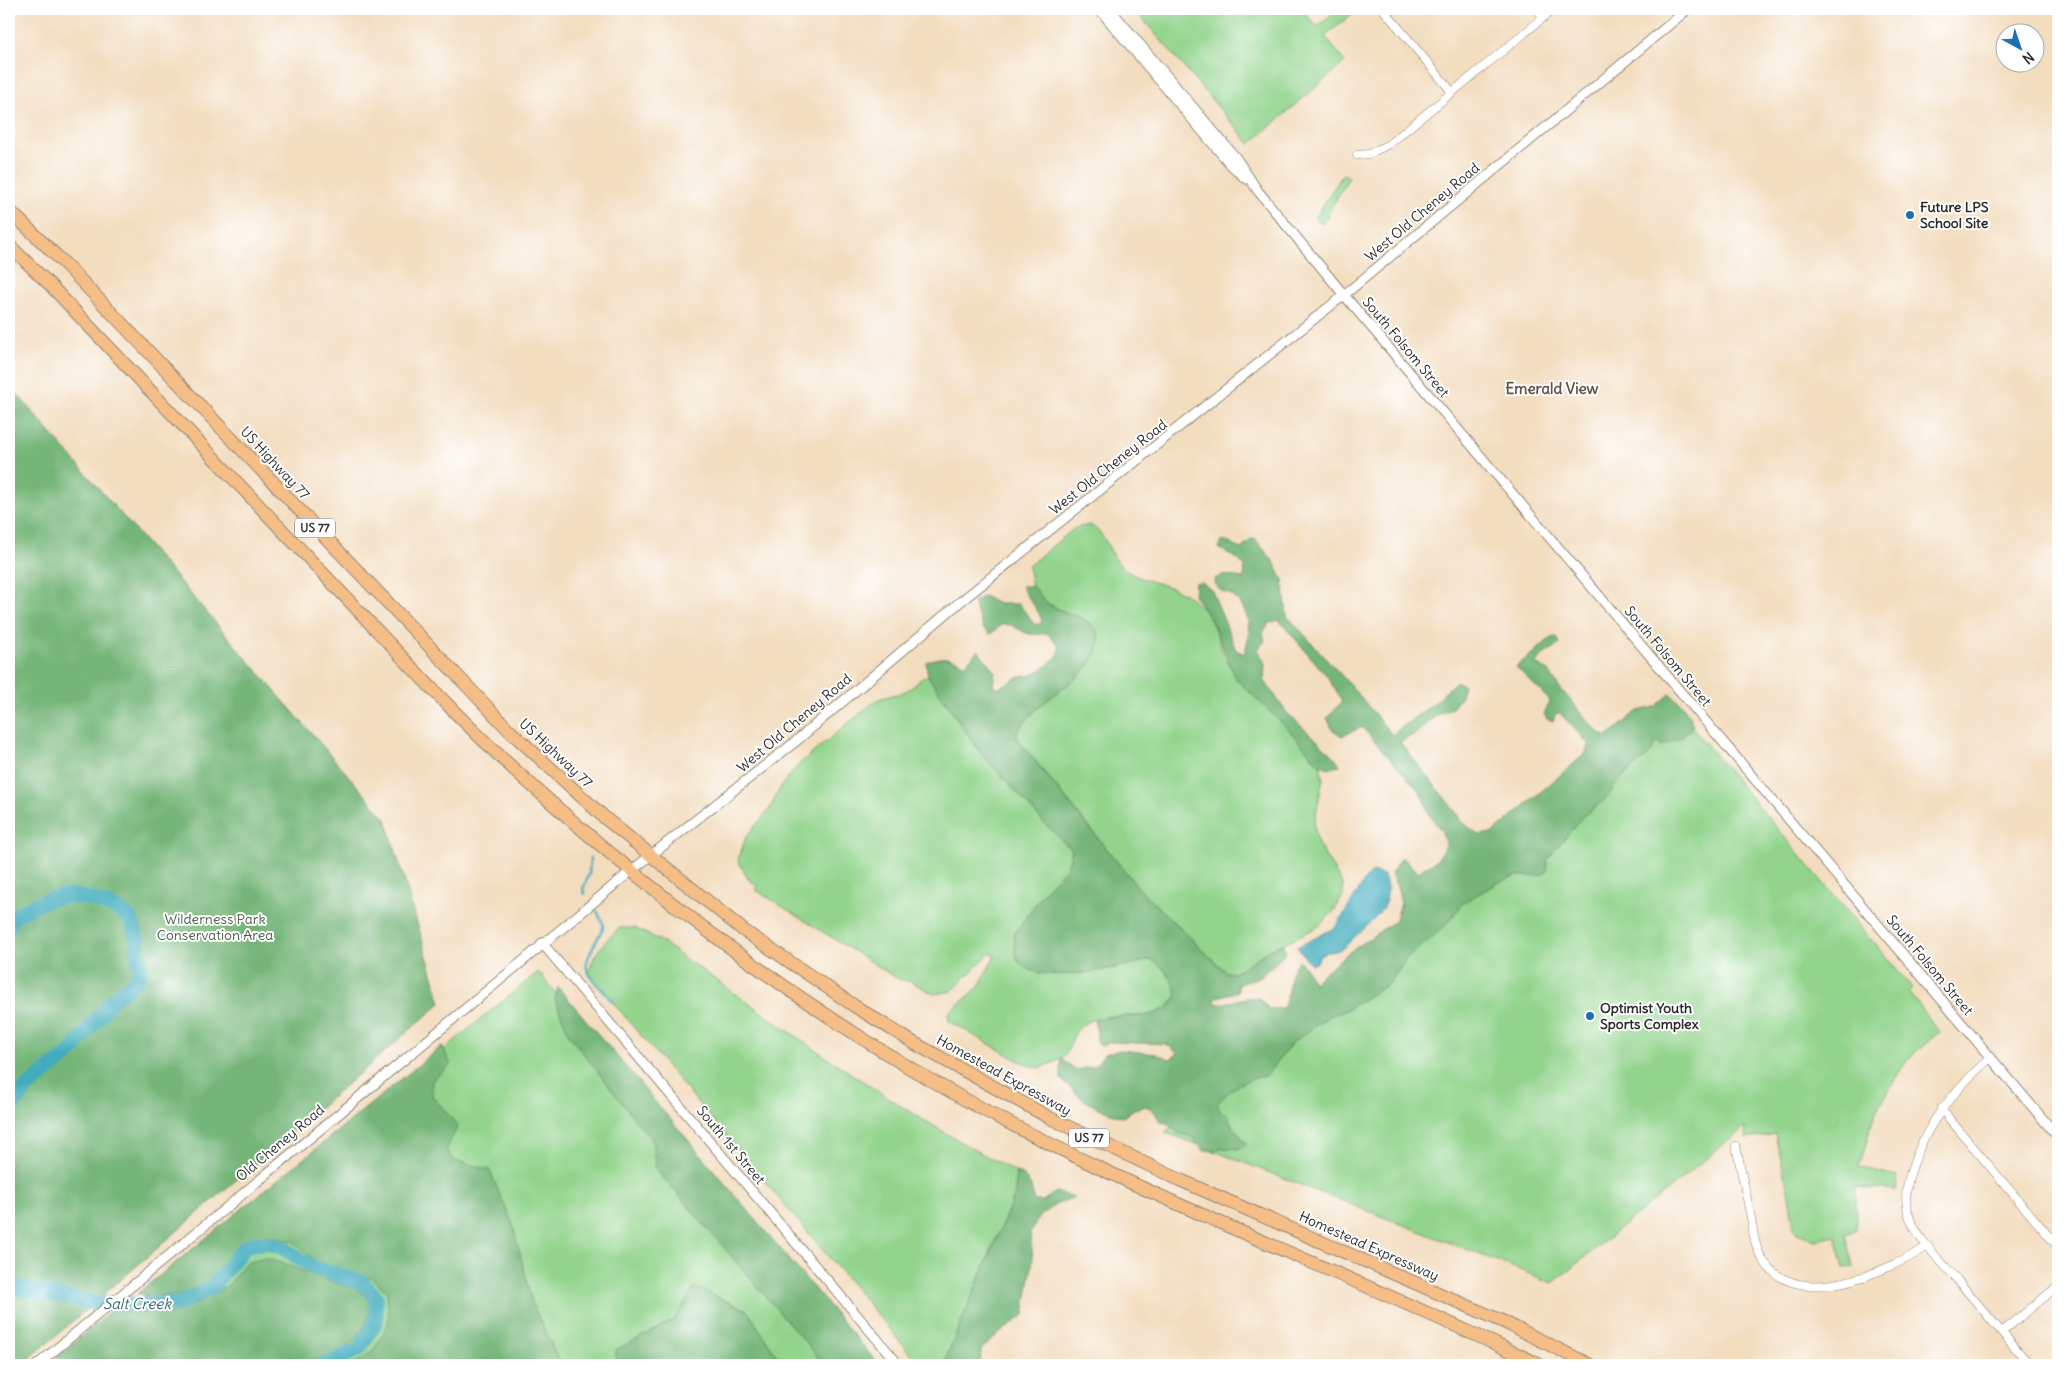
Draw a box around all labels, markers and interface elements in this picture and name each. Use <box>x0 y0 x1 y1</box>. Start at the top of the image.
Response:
north arrow <box>1994 22 2044 72</box>
text: N <box>2019 48 2038 68</box>
street label: West Old Cheney Road <box>1361 159 1483 265</box>
place label: Future LPS School Site <box>1920 198 1989 232</box>
marker: Future LPS School Site <box>1904 209 1916 221</box>
street label: South Folsom Street <box>1359 293 1453 401</box>
district label: Emerald View <box>1506 379 1599 398</box>
street label: West Old Cheney Road <box>1046 415 1170 519</box>
street label: US Highway 77 <box>237 423 314 503</box>
road number: US 77 <box>295 518 335 538</box>
street label: South Folsom Street <box>1621 602 1715 710</box>
street label: West Old Cheney Road <box>733 670 855 776</box>
street label: US Highway 77 <box>516 715 596 792</box>
park label: Wilderness Park Conservation Area <box>157 910 273 944</box>
street label: South Folsom Street <box>1883 911 1977 1019</box>
place label: Optimist Youth Sports Complex <box>1600 999 1699 1033</box>
marker: Optimist Youth Sports Complex <box>1584 1010 1596 1022</box>
street label: Homestead Expressway <box>934 1030 1074 1120</box>
street label: Old Cheney Road <box>232 1101 328 1185</box>
street label: South 1st Street <box>693 1102 769 1188</box>
road number: US 77 <box>1069 1128 1109 1148</box>
street label: Homestead Expressway <box>1296 1207 1442 1285</box>
water label: Salt Creek <box>103 1294 172 1313</box>

